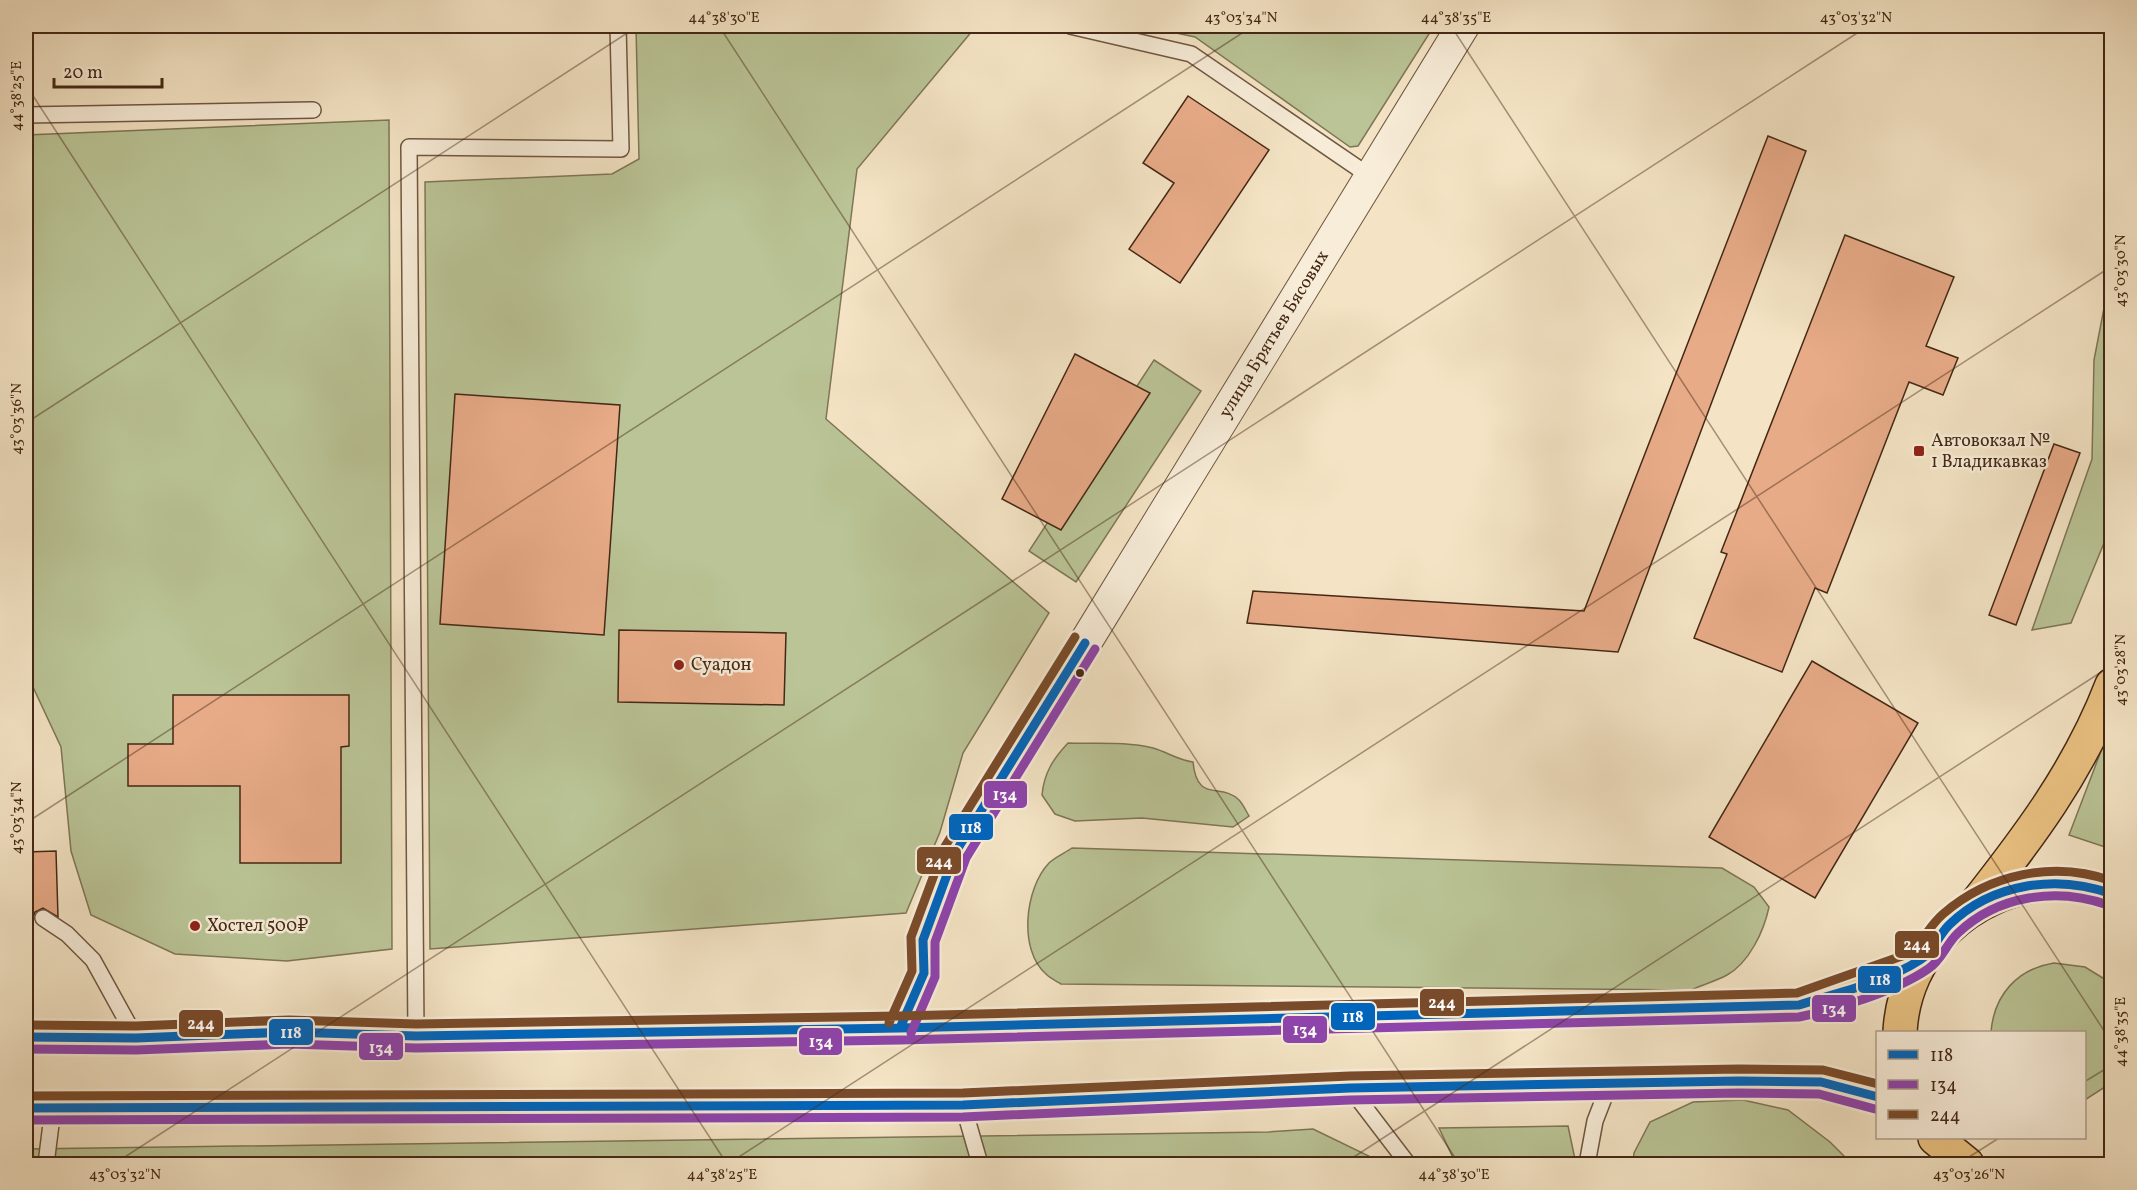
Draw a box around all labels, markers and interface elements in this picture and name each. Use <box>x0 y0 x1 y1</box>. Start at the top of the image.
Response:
text: 44°38'30"E <box>688 8 760 29</box>
text: 43°03'34"N <box>1204 8 1278 29</box>
text: 44°38'35"E <box>1421 8 1491 29</box>
text: 43°03'32"N <box>1820 8 1892 29</box>
scale bar <box>54 51 162 89</box>
text: 44°38'25"E <box>7 61 28 131</box>
text: 20 m <box>63 61 103 86</box>
text: 43°03'30"N <box>2111 234 2132 308</box>
street label: улица Брятьев Бясовых <box>1213 246 1335 423</box>
text: 43°03'36"N <box>7 383 28 455</box>
place label: Автовокзал № 1 Владикавказ <box>1931 429 2050 475</box>
marker: Автовокзал № 1 Владикавказ <box>1912 444 1926 458</box>
text: 43°03'28"N <box>2111 634 2132 706</box>
place label: Суадон <box>691 653 751 678</box>
marker: Суадон <box>672 658 686 672</box>
unlabelled marker <box>1074 667 1086 679</box>
line badge: 134 <box>983 780 1028 809</box>
text: 43°03'34"N <box>7 781 28 855</box>
text: 134 <box>993 785 1017 807</box>
line badge: 118 <box>948 813 994 841</box>
text: 118 <box>960 818 982 840</box>
line badge: 244 <box>916 846 962 875</box>
text: 244 <box>925 852 953 874</box>
place label: Хостел 500₽ <box>207 914 308 939</box>
marker: Хостел 500₽ <box>188 919 202 933</box>
line badge: 244 <box>1894 930 1940 959</box>
text: 244 <box>1903 935 1931 957</box>
line badge: 118 <box>1857 965 1902 994</box>
text: 118 <box>1869 970 1891 992</box>
line badge: 244 <box>1419 988 1465 1017</box>
text: 244 <box>1428 993 1456 1015</box>
line badge: 134 <box>1811 994 1857 1023</box>
text: 44°38'35"E <box>2111 997 2132 1067</box>
text: 134 <box>1822 999 1846 1021</box>
line badge: 118 <box>1330 1002 1376 1031</box>
text: 118 <box>1342 1007 1364 1029</box>
line badge: 244 <box>178 1009 224 1038</box>
text: 244 <box>187 1014 215 1036</box>
line badge: 134 <box>1282 1015 1328 1044</box>
line badge: 118 <box>268 1018 314 1046</box>
text: 134 <box>1293 1020 1317 1042</box>
text: 118 <box>280 1023 302 1045</box>
line badge: 134 <box>798 1027 843 1056</box>
legend <box>1876 1031 2086 1139</box>
line badge: 134 <box>358 1032 404 1061</box>
text: 134 <box>809 1032 833 1054</box>
text: 134 <box>369 1038 393 1060</box>
text: 118 <box>1930 1044 1953 1069</box>
text: 134 <box>1930 1074 1957 1099</box>
text: 244 <box>1930 1104 1961 1129</box>
text: 43°03'32"N <box>89 1165 161 1186</box>
text: 44°38'25"E <box>687 1165 757 1186</box>
text: 44°38'30"E <box>1418 1165 1490 1186</box>
text: 43°03'26"N <box>1933 1165 2005 1186</box>

